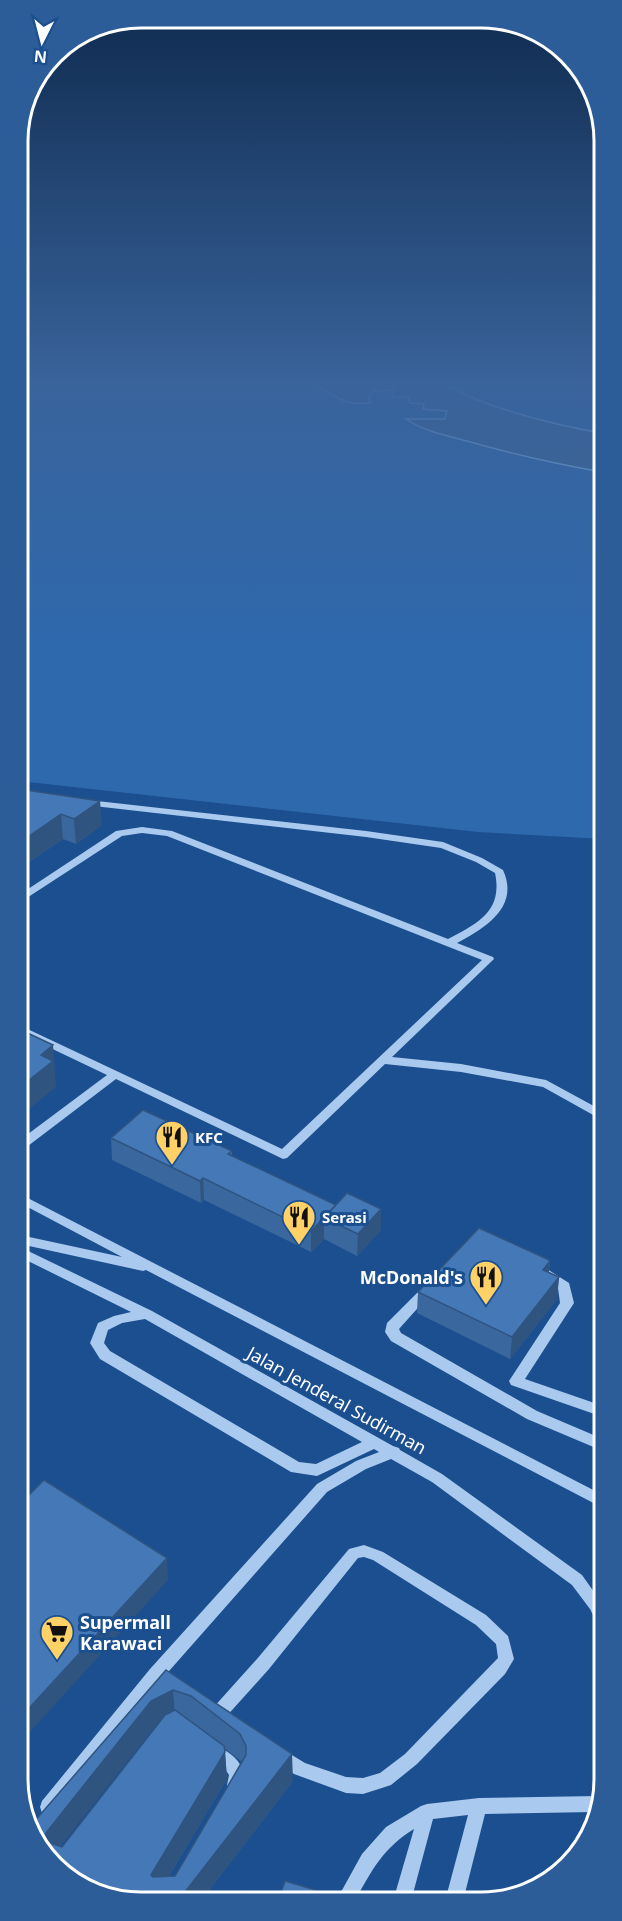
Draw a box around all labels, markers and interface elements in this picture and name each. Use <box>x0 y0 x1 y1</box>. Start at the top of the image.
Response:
north arrow <box>12 12 72 72</box>
text: N <box>33 45 48 69</box>
restaurant icon: KFC <box>154 1119 190 1166</box>
place label: KFC <box>195 1127 223 1147</box>
restaurant icon: Serasi <box>281 1199 317 1246</box>
place label: Serasi <box>322 1207 367 1227</box>
restaurant icon: McDonald's <box>468 1259 504 1306</box>
place label: McDonald's <box>360 1265 463 1289</box>
street label: Jalan Jenderal Sudirman <box>241 1340 431 1459</box>
place label: Supermall Karawaci <box>80 1610 171 1655</box>
supermarket icon: Supermall Karawaci <box>39 1614 75 1661</box>

